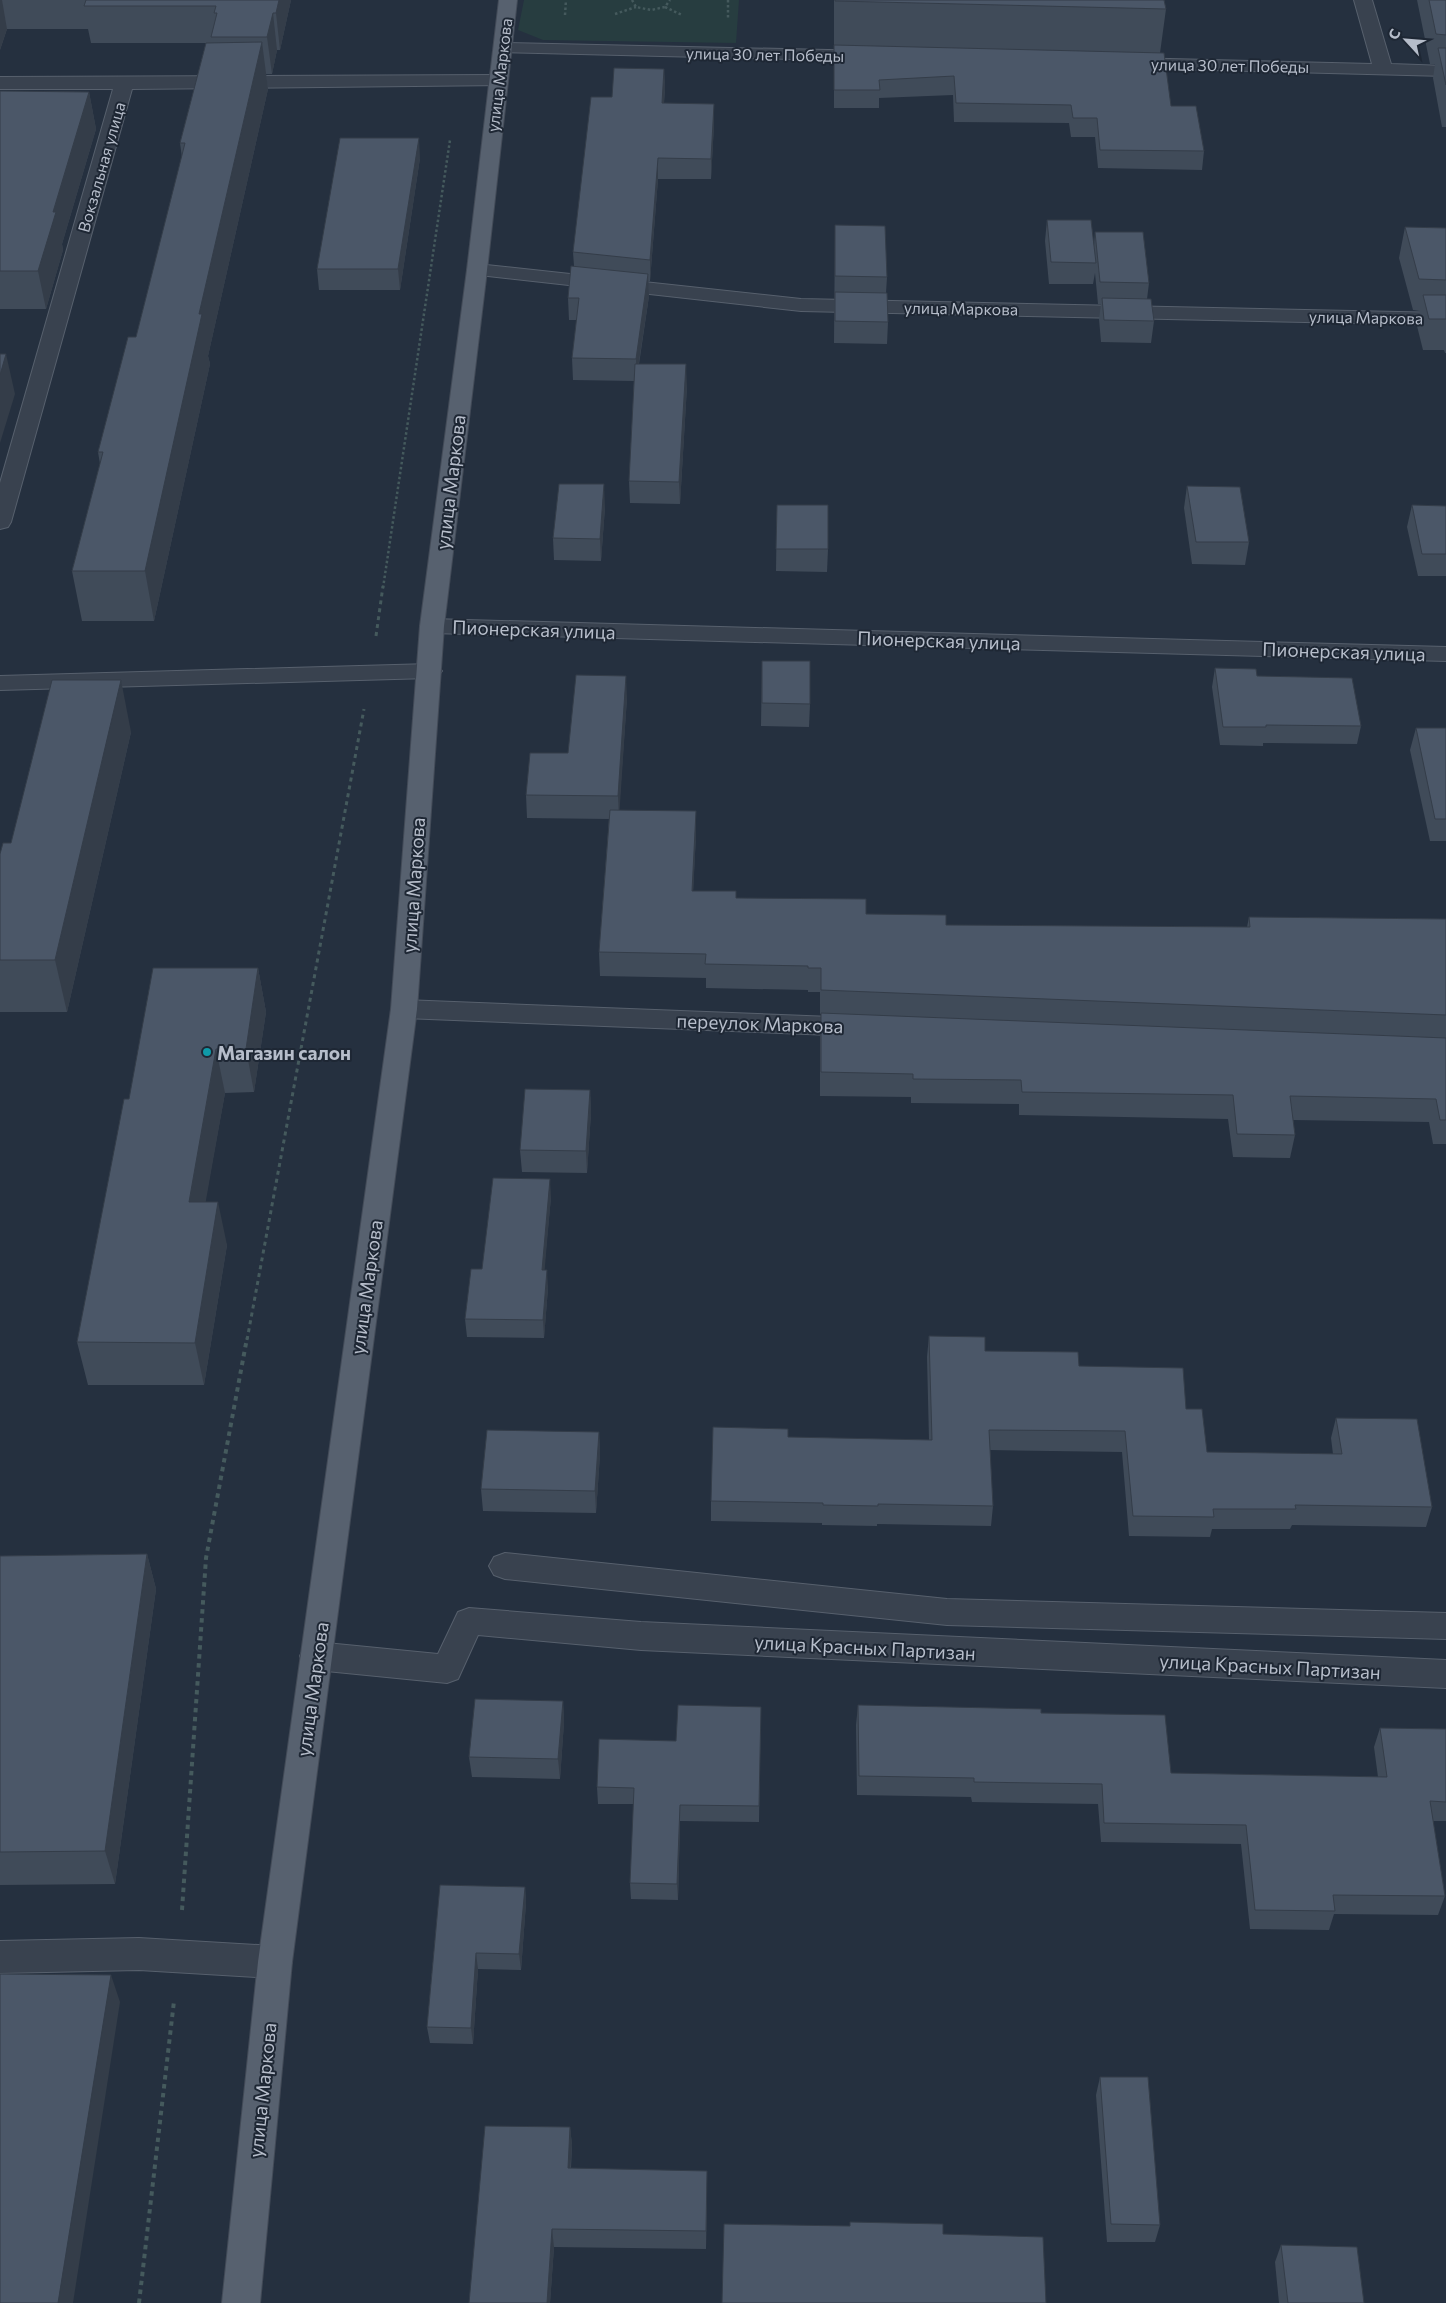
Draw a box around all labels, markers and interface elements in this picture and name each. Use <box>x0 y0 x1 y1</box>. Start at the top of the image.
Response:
north arrow <box>1381 15 1431 65</box>
street label: улица Маркова <box>483 17 515 133</box>
text: С <box>1384 26 1404 42</box>
street label: улица 30 лет Победы <box>686 43 844 65</box>
street label: улица 30 лет Победы <box>1151 54 1309 76</box>
street label: Вокзальная улица <box>73 100 129 234</box>
street label: улица Маркова <box>904 298 1018 318</box>
street label: улица Маркова <box>1309 307 1423 327</box>
street label: улица Маркова <box>430 413 470 551</box>
street label: Пионерская улица <box>452 615 616 643</box>
street label: Пионерская улица <box>857 626 1021 654</box>
street label: Пионерская улица <box>1262 637 1426 665</box>
street label: улица Маркова <box>397 817 429 953</box>
street label: переулок Маркова <box>676 1009 844 1037</box>
place label: Магазин салон <box>217 1041 351 1064</box>
marker: Магазин салон <box>201 1046 213 1058</box>
street label: улица Маркова <box>345 1218 387 1356</box>
street label: улица Маркова <box>291 1620 333 1758</box>
street label: улица Красных Партизан <box>754 1630 976 1664</box>
street label: улица Красных Партизан <box>1159 1649 1381 1683</box>
street label: улица Маркова <box>243 2021 281 2159</box>

